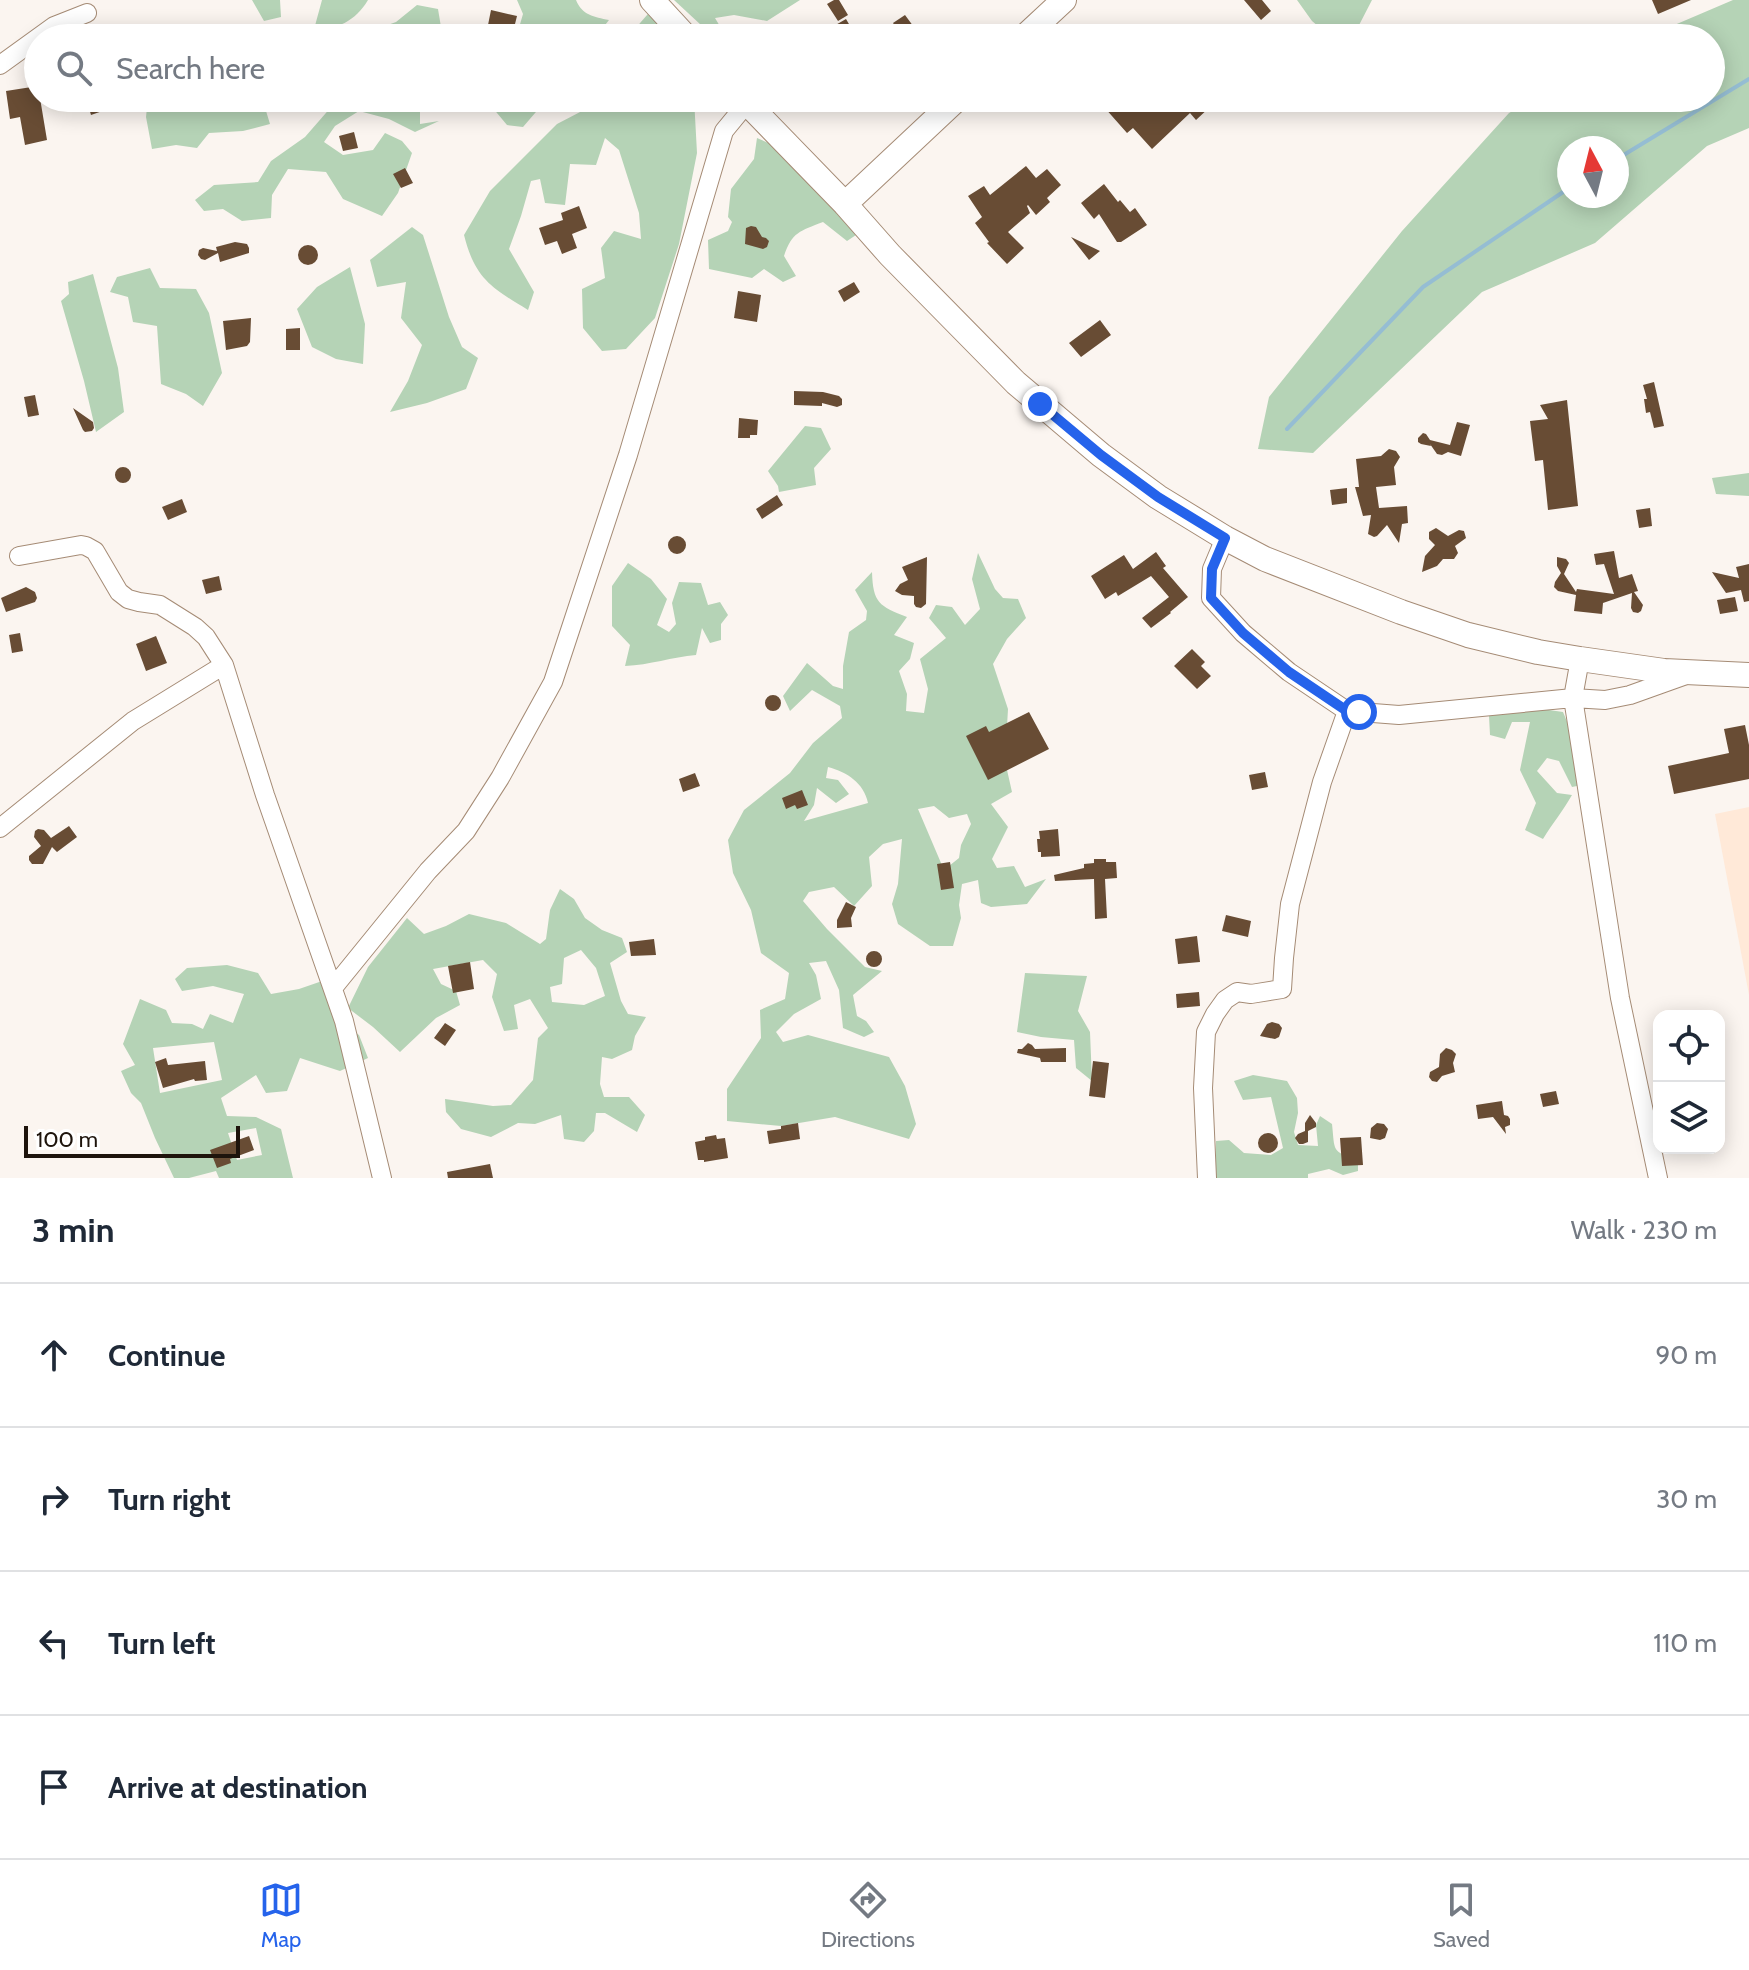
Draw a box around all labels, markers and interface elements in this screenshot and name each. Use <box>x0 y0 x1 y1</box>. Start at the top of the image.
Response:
search box <box>24 24 1725 112</box>
icon: search <box>52 46 96 90</box>
text: Search here <box>116 50 265 87</box>
north arrow <box>1557 136 1629 208</box>
route end <box>1022 386 1058 422</box>
route start <box>1341 694 1377 730</box>
map controls <box>1653 1010 1725 1154</box>
button: locate <box>1653 1010 1725 1082</box>
button: layers <box>1653 1082 1725 1154</box>
scale bar <box>24 1122 240 1158</box>
text: 100 m <box>36 1126 98 1153</box>
text: 3 min <box>32 1209 114 1251</box>
text: Walk · 230 m <box>1571 1214 1717 1246</box>
icon: ahead <box>32 1333 76 1377</box>
text: Continue <box>108 1337 225 1374</box>
text: 90 m <box>1655 1339 1717 1371</box>
icon: right <box>32 1477 76 1521</box>
text: Turn right <box>108 1481 231 1518</box>
text: 30 m <box>1656 1483 1717 1515</box>
icon: left <box>32 1621 76 1665</box>
text: Turn left <box>108 1625 216 1662</box>
text: 110 m <box>1653 1627 1717 1659</box>
icon: arrive <box>32 1765 76 1809</box>
text: Arrive at destination <box>108 1769 368 1806</box>
tab: Map <box>259 1878 303 1953</box>
tab: Directions <box>821 1878 915 1953</box>
tab: Saved <box>1433 1878 1490 1953</box>

